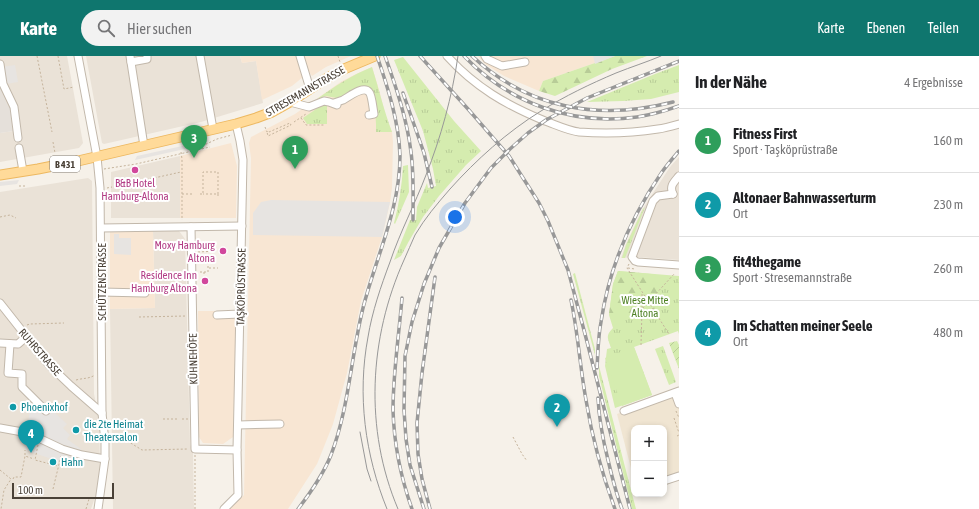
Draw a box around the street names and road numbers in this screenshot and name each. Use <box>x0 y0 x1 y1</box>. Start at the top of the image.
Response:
street label: STRESEMANNSTRASSE <box>263 63 347 118</box>
road number: B 431 <box>50 156 80 172</box>
street label: SCHÜTZENSTRASSE <box>96 243 108 321</box>
street label: TAŞKÖPRÜSTRASSE <box>234 248 248 326</box>
street label: RUHRSTRASSE <box>16 326 64 378</box>
street label: KÜHNEHÖFE <box>187 333 199 385</box>

